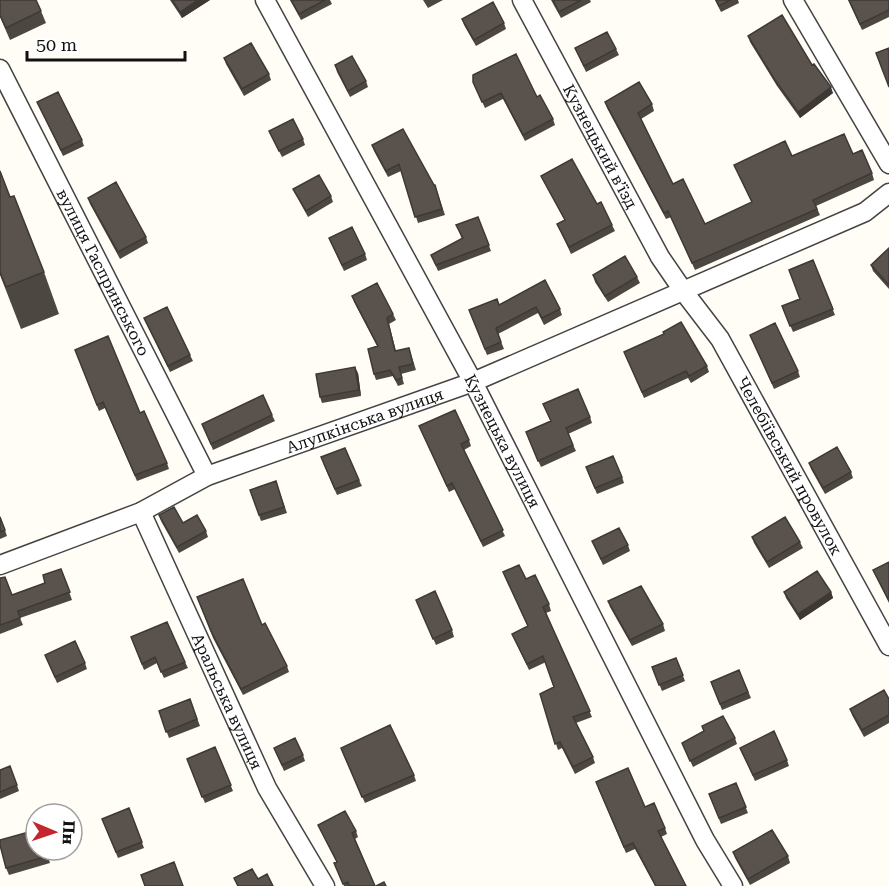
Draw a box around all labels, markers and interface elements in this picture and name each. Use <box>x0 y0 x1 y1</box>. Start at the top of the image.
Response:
scale bar <box>27 24 184 62</box>
text: 50 m <box>36 34 77 55</box>
street label: Кузнецький в’їзд <box>559 81 641 212</box>
street label: вулиця Гаспринського <box>53 186 153 359</box>
street label: Кузнецька вулиця <box>461 371 544 511</box>
street label: Челебіївський провулок <box>733 373 846 559</box>
street label: Алупкінська вулиця <box>284 384 446 457</box>
street label: Аральська вулиця <box>188 630 266 772</box>
north arrow <box>24 802 84 862</box>
text: Пн <box>59 820 78 845</box>

